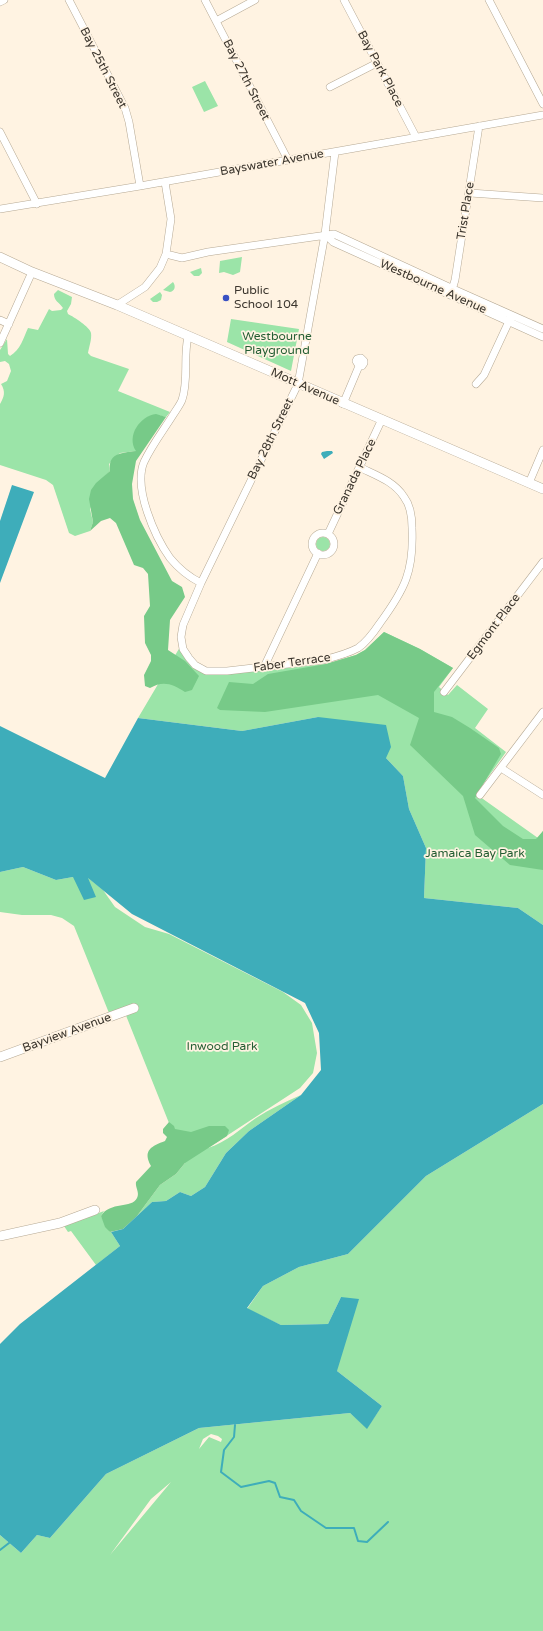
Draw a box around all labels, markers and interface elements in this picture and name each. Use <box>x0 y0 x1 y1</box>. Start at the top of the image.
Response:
street label: Bay 25th Street <box>76 25 130 111</box>
street label: Bay Park Place <box>354 28 406 110</box>
street label: Bay 27th Street <box>219 37 273 123</box>
street label: Bayswater Avenue <box>219 147 325 179</box>
street label: Trist Place <box>454 181 478 241</box>
street label: Westbourne Avenue <box>377 257 489 317</box>
place label: Public School 104 <box>234 284 298 312</box>
marker: Public School 104 <box>221 293 231 303</box>
park label: Westbourne Playground <box>242 330 312 358</box>
street label: Mott Avenue <box>268 365 342 409</box>
street label: Bay 28th Street <box>245 396 297 482</box>
street label: Granada Place <box>330 437 380 517</box>
street label: Egmont Place <box>464 591 524 663</box>
street label: Faber Terrace <box>253 650 331 676</box>
park label: Jamaica Bay Park <box>425 847 525 861</box>
street label: Bayview Avenue <box>21 1010 113 1056</box>
park label: Inwood Park <box>187 1040 257 1054</box>

